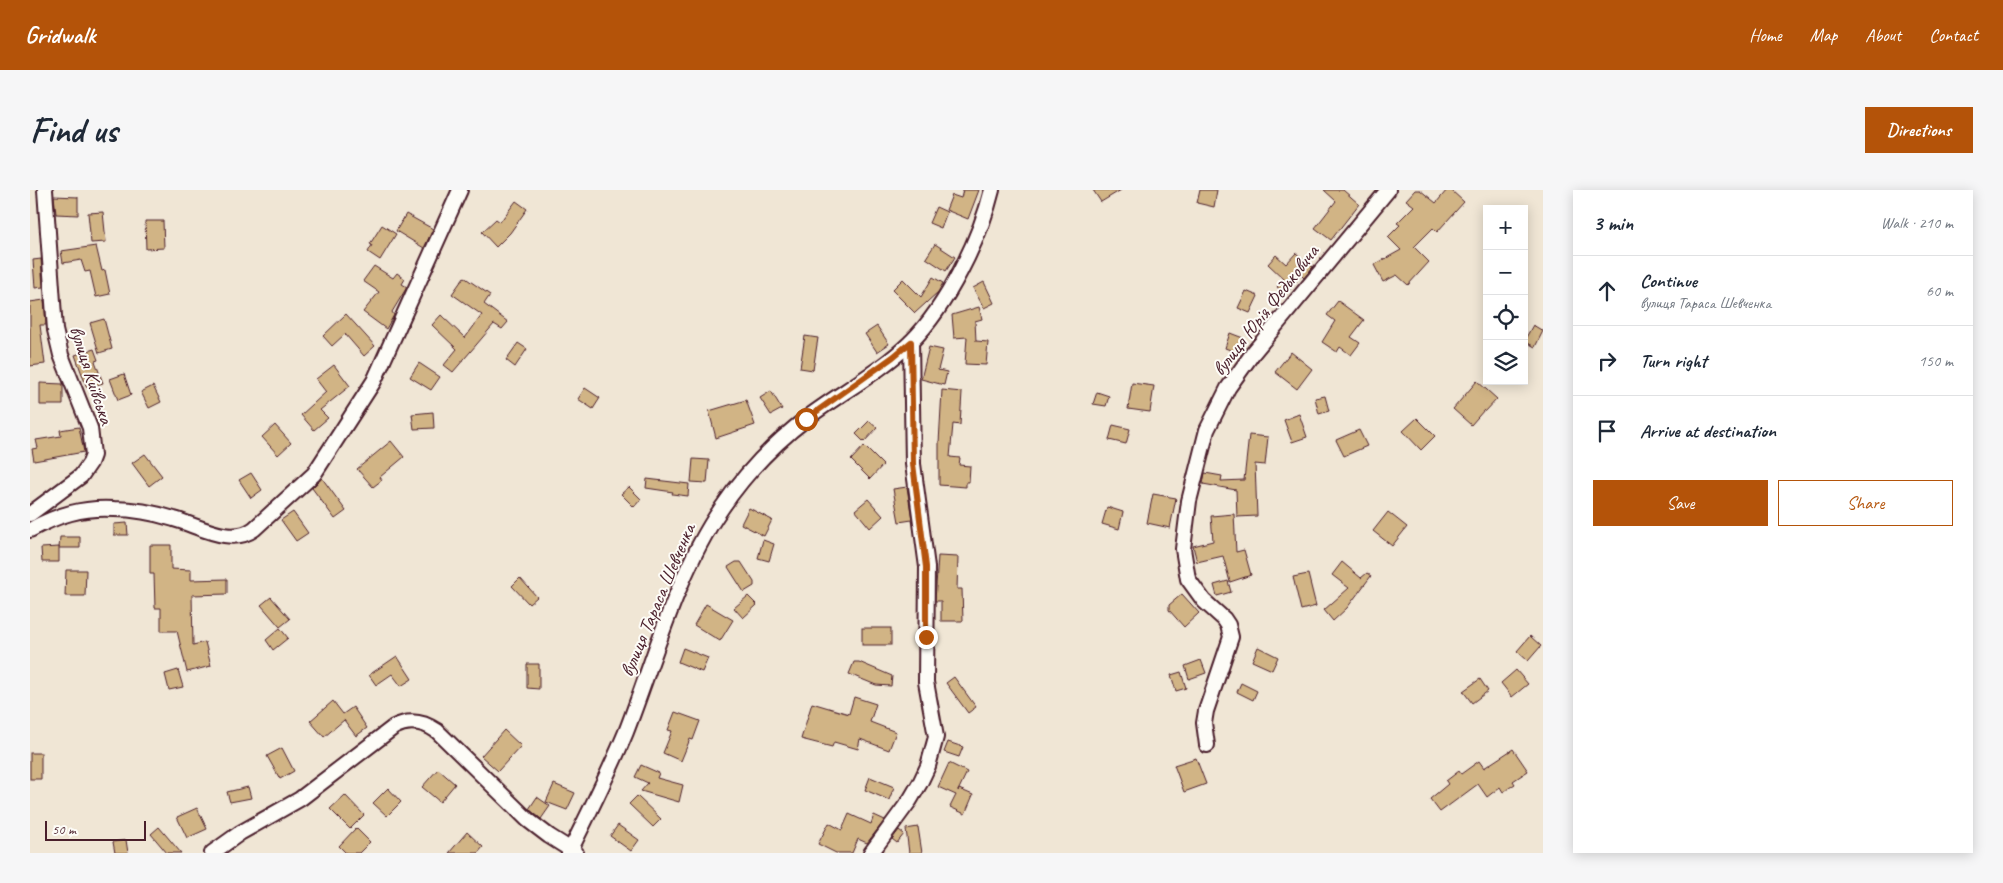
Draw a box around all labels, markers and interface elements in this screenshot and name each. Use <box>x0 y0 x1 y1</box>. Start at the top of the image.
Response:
text: Gridwalk <box>25 20 95 50</box>
text: Home <box>1749 24 1782 46</box>
text: Map <box>1810 24 1837 46</box>
text: About <box>1865 24 1901 46</box>
text: Contact <box>1929 24 1978 46</box>
button: Directions <box>1865 107 1973 153</box>
text: Find us <box>30 108 117 153</box>
map controls <box>1483 205 1528 385</box>
button: + <box>1483 205 1528 250</box>
text: 3 min <box>1593 210 1633 236</box>
text: Walk · 210 m <box>1881 213 1953 233</box>
street label: вулиця Юрія Федьковича <box>1207 238 1325 381</box>
button: − <box>1483 250 1528 295</box>
text: Continue <box>1640 269 1697 293</box>
icon: ahead <box>1593 277 1621 305</box>
text: 60 m <box>1926 281 1953 301</box>
text: вулиця Тараса Шевченка <box>1640 293 1771 313</box>
button: locate <box>1483 295 1528 340</box>
street label: вулиця Київська <box>64 323 120 429</box>
button: layers <box>1483 340 1528 385</box>
icon: right <box>1593 347 1621 375</box>
text: Turn right <box>1640 349 1707 373</box>
text: 150 m <box>1919 351 1953 371</box>
route start <box>795 408 818 431</box>
icon: arrive <box>1593 417 1621 445</box>
text: Arrive at destination <box>1640 419 1776 443</box>
button: Save <box>1593 480 1768 526</box>
button: Share <box>1778 480 1953 526</box>
street label: вулиця Тараса Шевченка <box>614 518 702 680</box>
route end <box>915 626 938 649</box>
scale bar <box>45 818 146 841</box>
text: 50 m <box>52 821 76 838</box>

